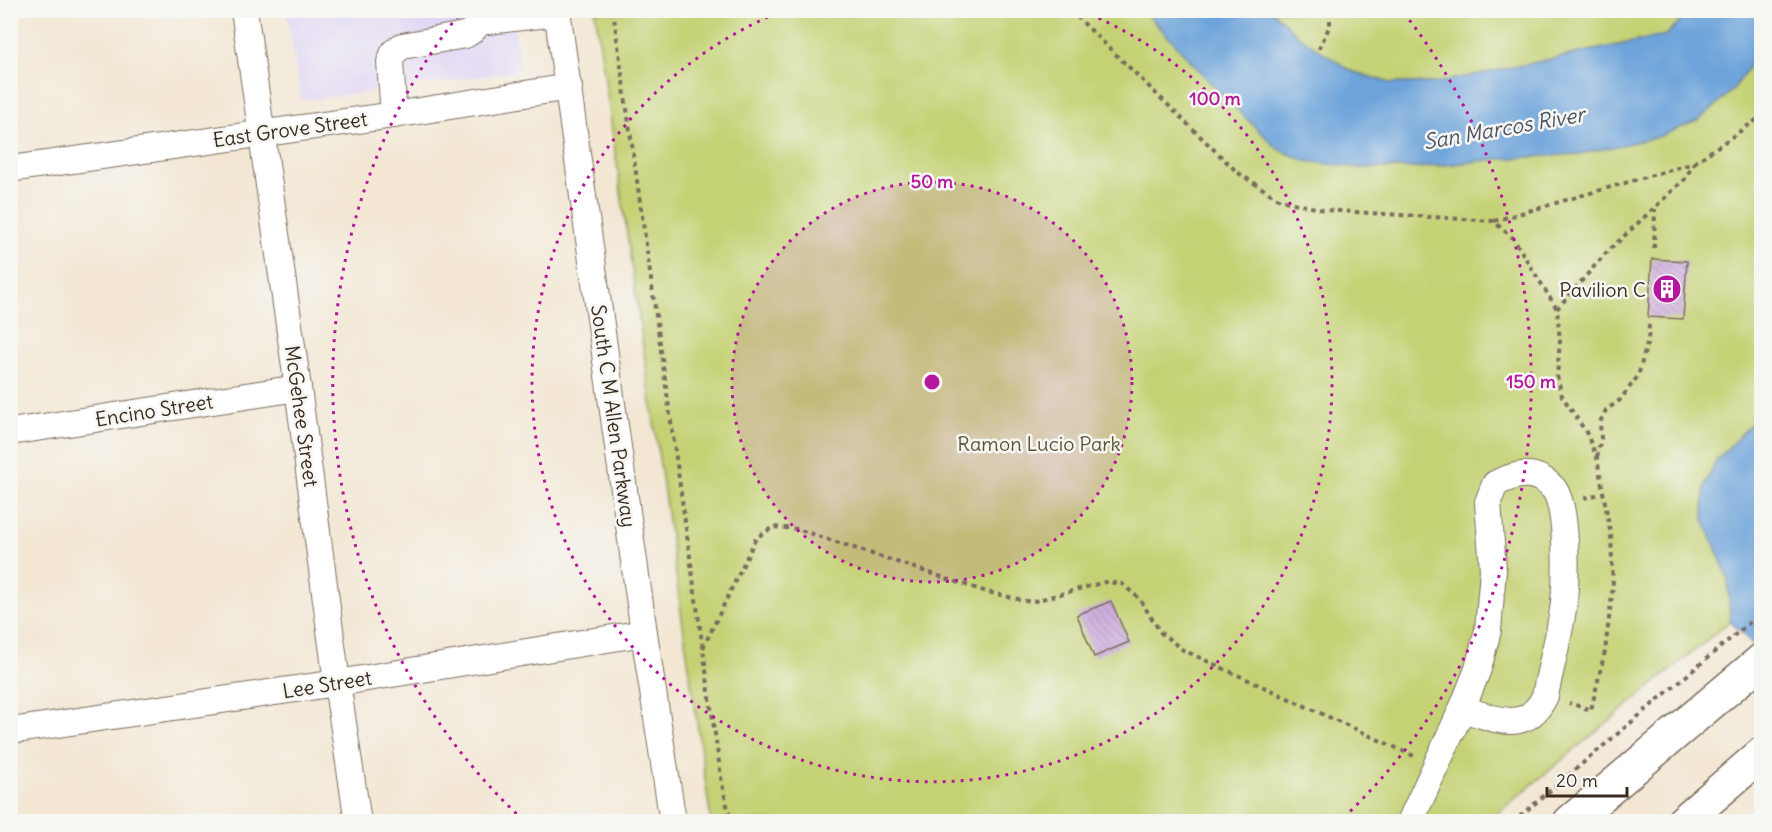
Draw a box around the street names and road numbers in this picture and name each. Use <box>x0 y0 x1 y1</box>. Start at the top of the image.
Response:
street label: East Grove Street <box>211 106 369 152</box>
street label: South C M Allen Parkway <box>586 303 642 529</box>
street label: McGehee Street <box>280 344 324 489</box>
street label: Encino Street <box>93 388 215 432</box>
street label: Lee Street <box>281 665 374 703</box>

